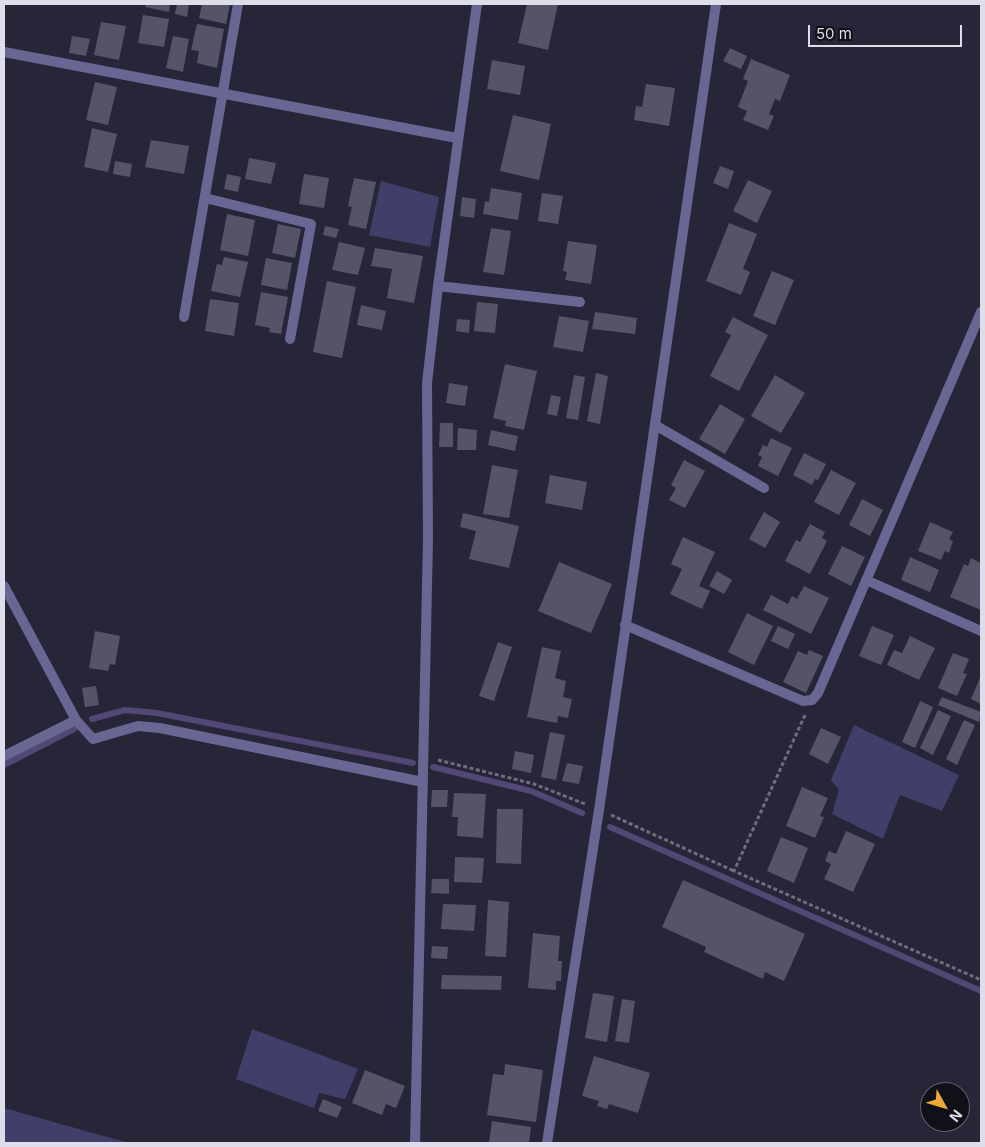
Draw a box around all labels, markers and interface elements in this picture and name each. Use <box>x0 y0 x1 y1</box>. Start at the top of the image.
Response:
scale bar <box>810 15 964 47</box>
text: 50 m <box>816 24 852 43</box>
north arrow <box>920 1082 970 1132</box>
text: N <box>946 1107 966 1126</box>

